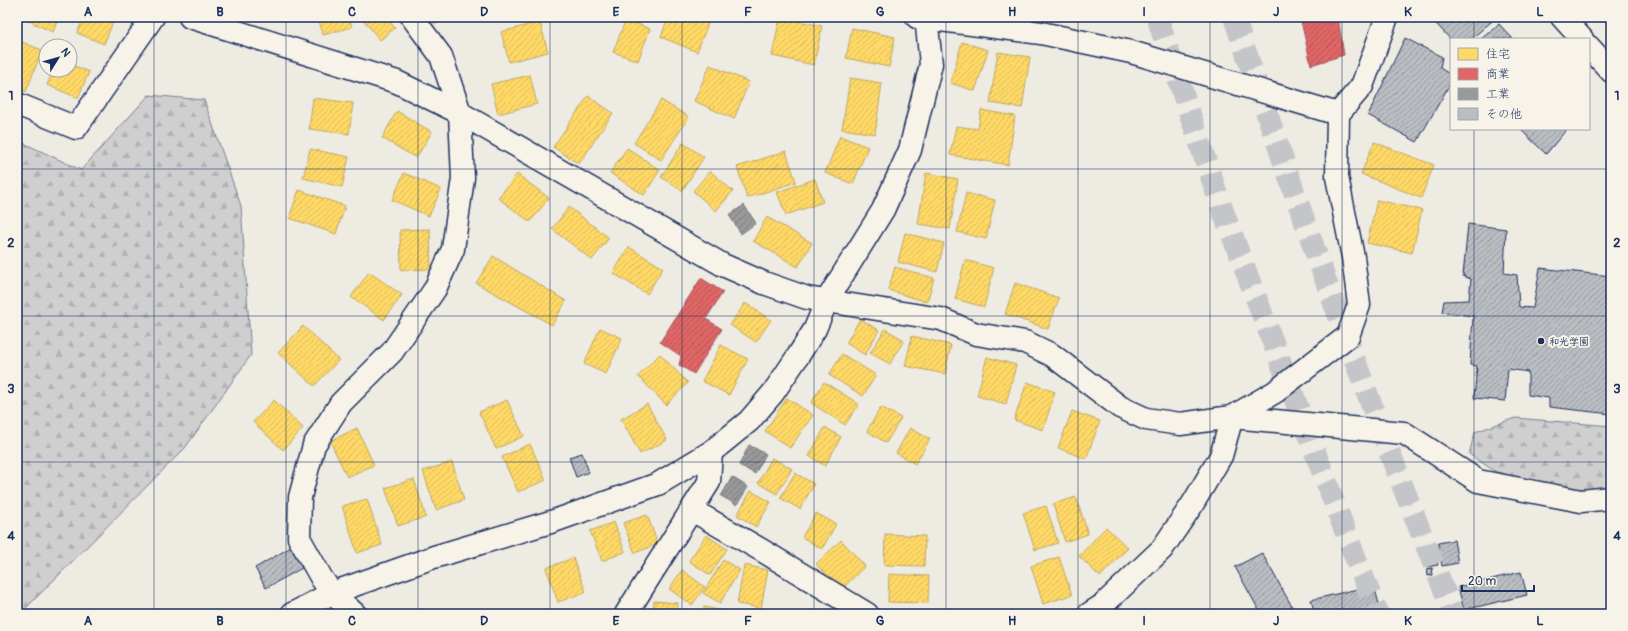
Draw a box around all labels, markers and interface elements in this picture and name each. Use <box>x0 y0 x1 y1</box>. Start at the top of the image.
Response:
text: A <box>84 4 93 20</box>
text: B <box>216 4 224 20</box>
text: C <box>348 4 356 20</box>
text: D <box>480 4 488 20</box>
text: E <box>613 4 620 20</box>
text: F <box>744 4 752 20</box>
text: G <box>876 4 885 20</box>
text: H <box>1008 4 1016 20</box>
text: I <box>1142 4 1146 20</box>
text: J <box>1273 4 1279 20</box>
text: K <box>1404 4 1412 20</box>
text: L <box>1536 4 1544 20</box>
north arrow <box>38 38 78 78</box>
legend <box>1450 38 1590 130</box>
text: N <box>58 45 73 60</box>
text: 住宅 <box>1486 47 1510 62</box>
text: 商業 <box>1486 67 1510 82</box>
text: 工業 <box>1486 87 1510 102</box>
text: 1 <box>8 88 14 104</box>
text: 1 <box>1614 88 1620 104</box>
text: その他 <box>1486 107 1522 122</box>
text: 2 <box>7 235 15 251</box>
text: 2 <box>1613 235 1621 251</box>
marker: 和光学園 <box>1536 336 1546 346</box>
place label: 和光学園 <box>1549 336 1589 348</box>
text: 3 <box>7 381 15 397</box>
text: 3 <box>1613 381 1621 397</box>
text: 4 <box>7 528 15 544</box>
text: 4 <box>1613 528 1621 544</box>
scale bar <box>1462 567 1534 593</box>
text: 20 m <box>1468 574 1497 589</box>
text: A <box>84 613 93 629</box>
text: B <box>216 613 224 629</box>
text: C <box>348 613 356 629</box>
text: D <box>480 613 488 629</box>
text: E <box>613 613 620 629</box>
text: F <box>744 613 752 629</box>
text: G <box>876 613 885 629</box>
text: H <box>1008 613 1016 629</box>
text: I <box>1142 613 1146 629</box>
text: J <box>1273 613 1279 629</box>
text: K <box>1404 613 1412 629</box>
text: L <box>1536 613 1544 629</box>

